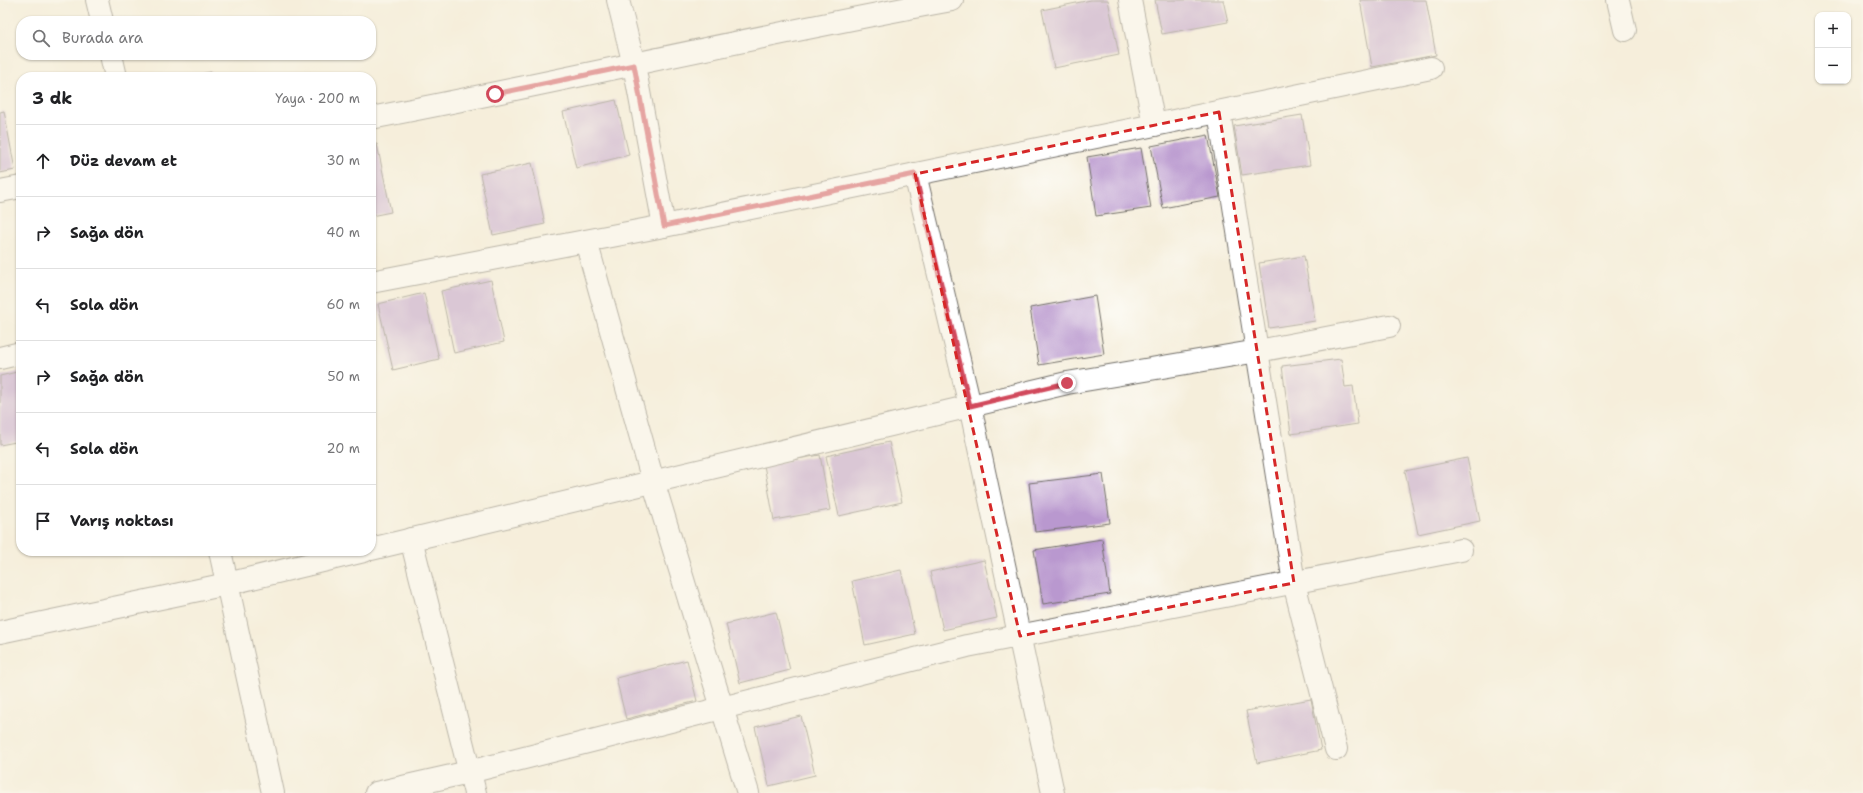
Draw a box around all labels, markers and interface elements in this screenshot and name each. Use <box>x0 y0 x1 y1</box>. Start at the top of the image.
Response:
map controls <box>1815 12 1851 84</box>
button: + <box>1815 12 1851 48</box>
search box <box>16 16 376 60</box>
icon: search <box>30 27 52 49</box>
text: Burada ara <box>62 28 143 48</box>
button: − <box>1815 48 1851 84</box>
route start <box>486 85 504 103</box>
text: 3 dk <box>32 87 72 109</box>
text: Yaya · 200 m <box>275 90 360 107</box>
icon: ahead <box>32 150 54 172</box>
text: Düz devam et <box>70 151 177 171</box>
text: 30 m <box>326 152 360 169</box>
icon: right <box>32 222 54 244</box>
text: Sağa dön <box>70 223 144 243</box>
text: 40 m <box>326 224 360 241</box>
icon: left <box>32 294 54 316</box>
text: Sola dön <box>70 295 139 315</box>
text: 60 m <box>327 296 360 313</box>
icon: right <box>32 366 54 388</box>
text: Sağa dön <box>70 367 144 387</box>
text: 50 m <box>327 368 360 385</box>
route end <box>1058 374 1076 392</box>
icon: left <box>32 438 54 460</box>
text: Sola dön <box>70 439 139 459</box>
text: 20 m <box>327 440 360 457</box>
icon: arrive <box>32 510 54 532</box>
text: Varış noktası <box>70 511 174 531</box>

